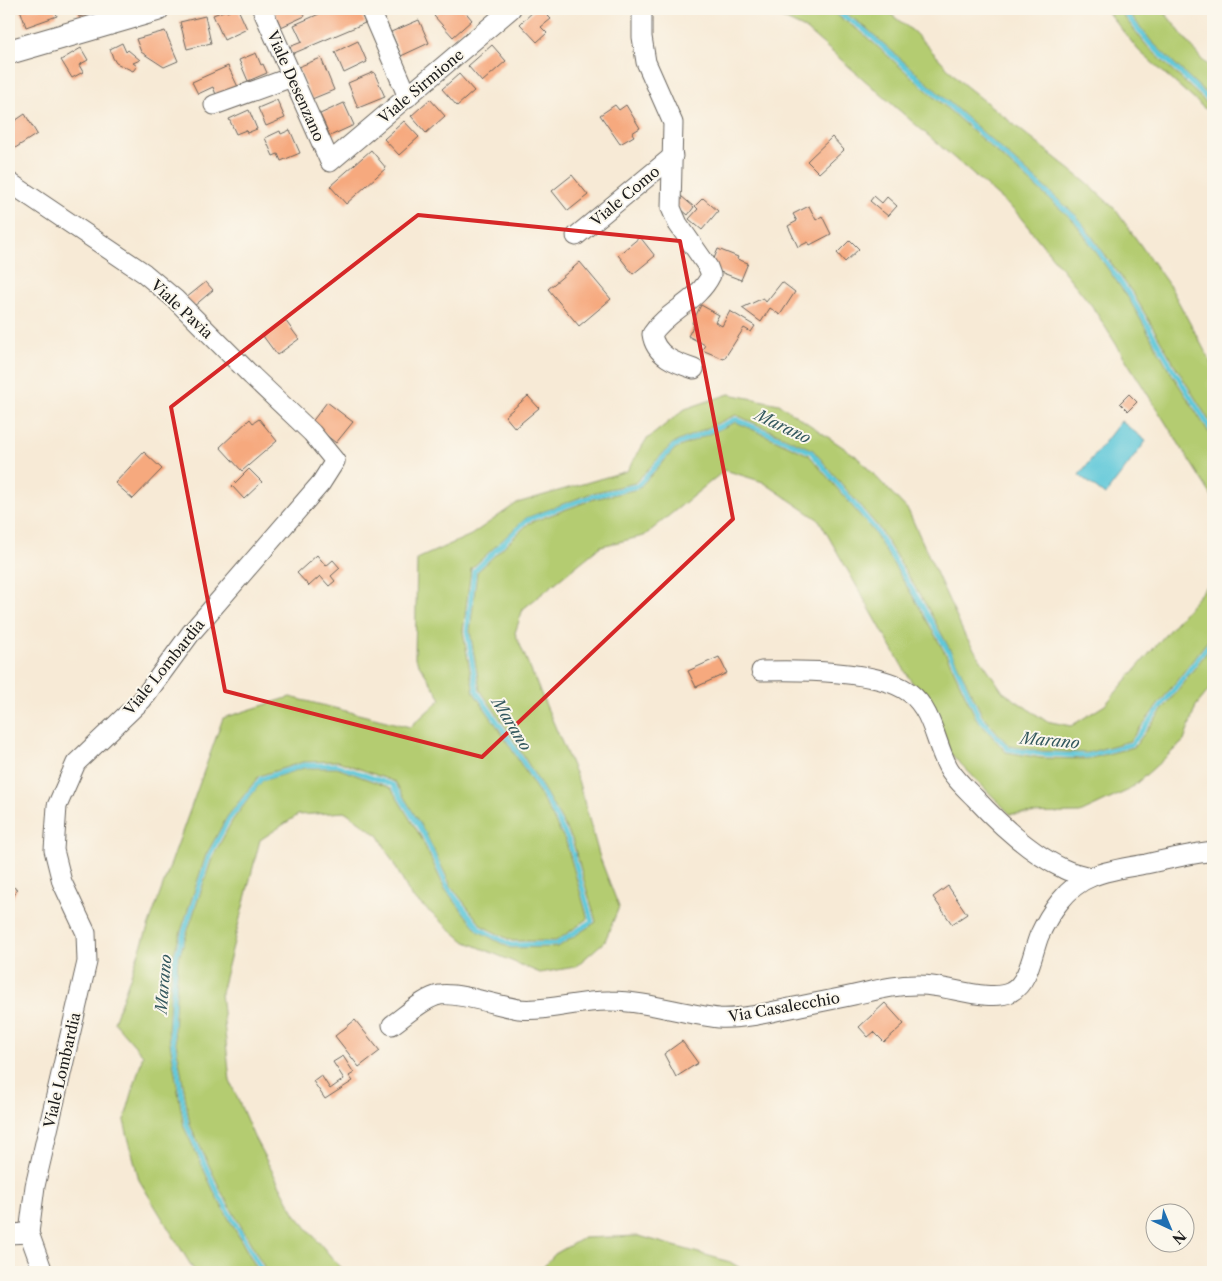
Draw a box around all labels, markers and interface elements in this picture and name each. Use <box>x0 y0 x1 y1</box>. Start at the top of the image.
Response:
street label: Viale Desenzano <box>263 27 329 144</box>
street label: Viale Sirmione <box>374 45 468 128</box>
street label: Viale Como <box>586 162 663 231</box>
street label: Viale Pavia <box>146 275 217 343</box>
water label: Marano <box>750 404 814 448</box>
street label: Viale Lombardia <box>119 615 209 720</box>
water label: Marano <box>487 692 536 755</box>
water label: Marano <box>1018 727 1081 753</box>
water label: Marano <box>150 953 176 1016</box>
street label: Via Casalecchio <box>726 988 841 1026</box>
street label: Viale Lombardia <box>39 1010 85 1131</box>
north arrow <box>1144 1204 1194 1254</box>
text: N <box>1168 1227 1190 1248</box>

